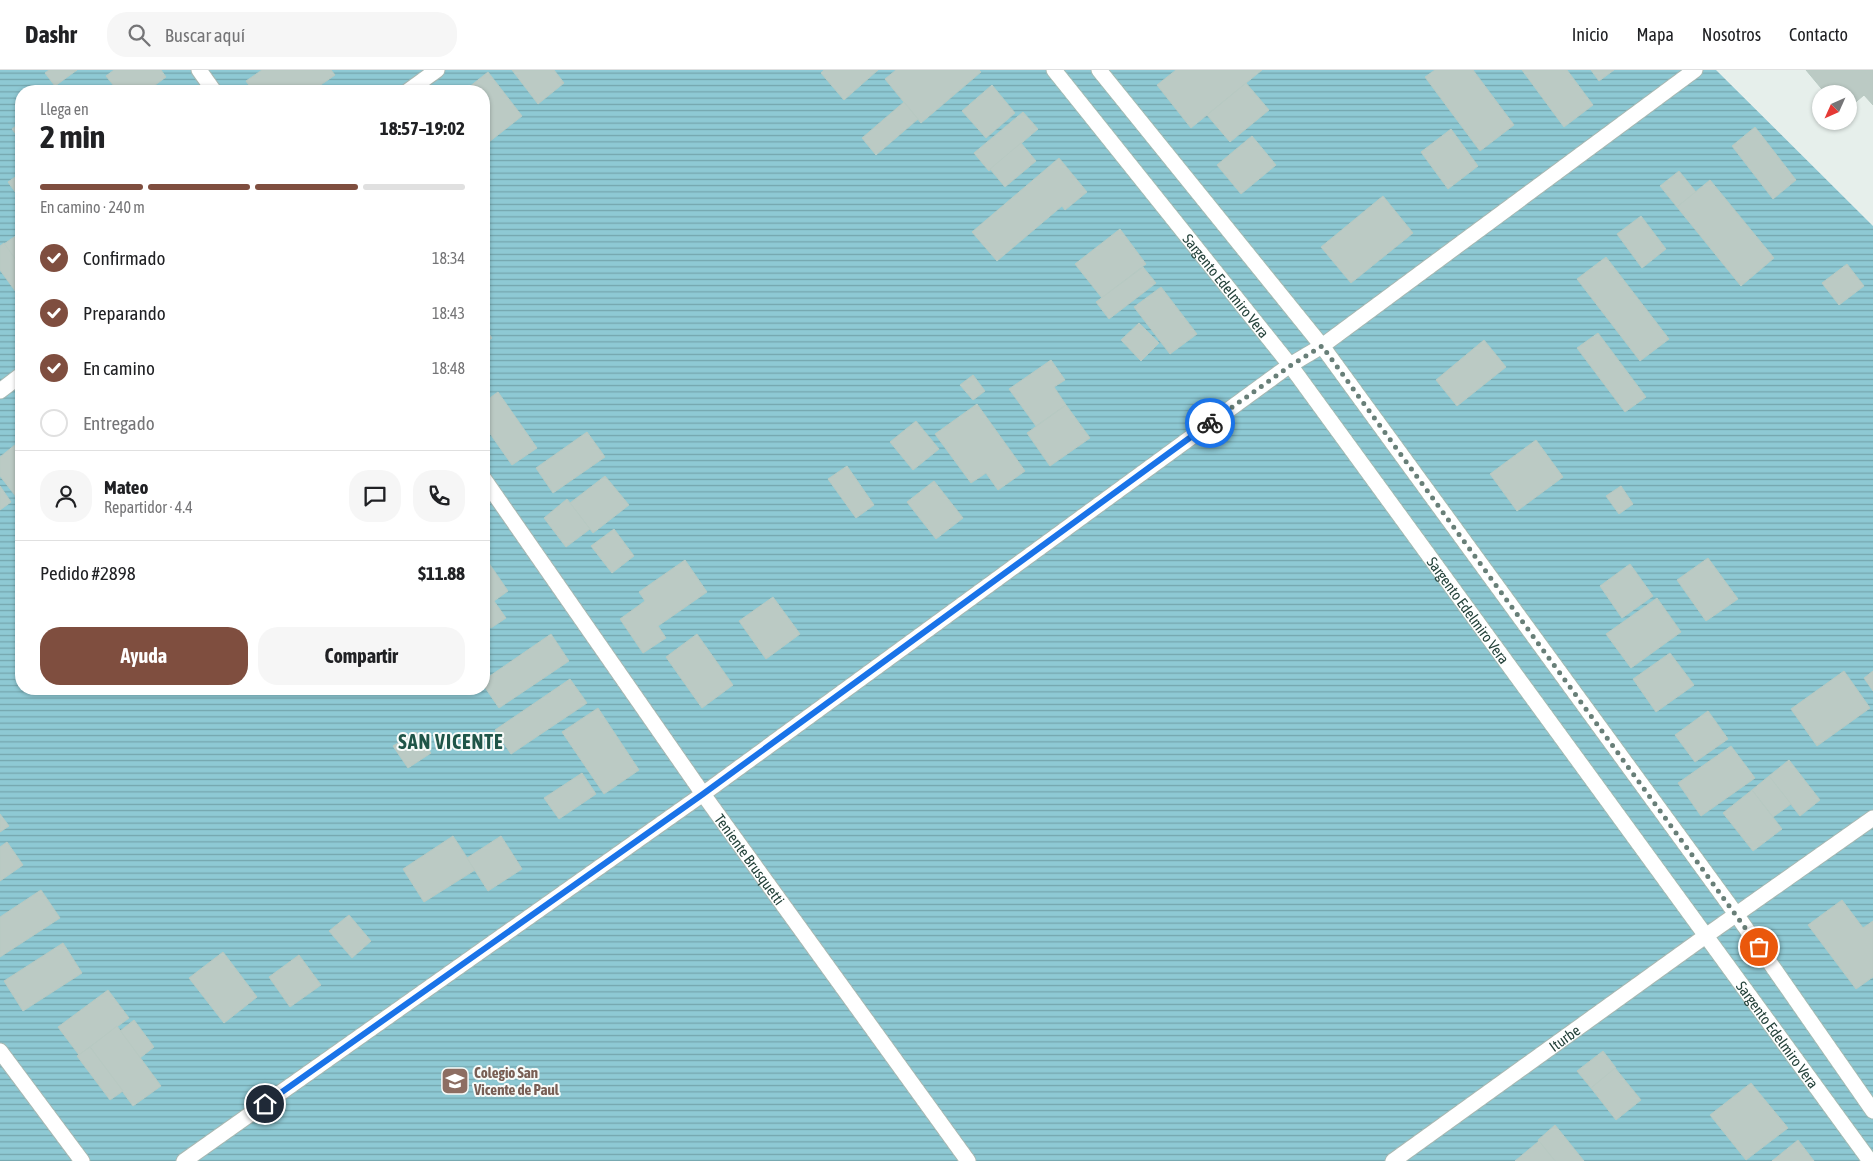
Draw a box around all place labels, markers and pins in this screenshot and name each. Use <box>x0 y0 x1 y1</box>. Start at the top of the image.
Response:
pin <box>1738 926 1780 968</box>
place label: Colegio San Vicente de Paul <box>473 1064 560 1098</box>
school or university icon: Colegio San Vicente de Paul <box>440 1066 470 1096</box>
pin <box>244 1083 286 1125</box>

